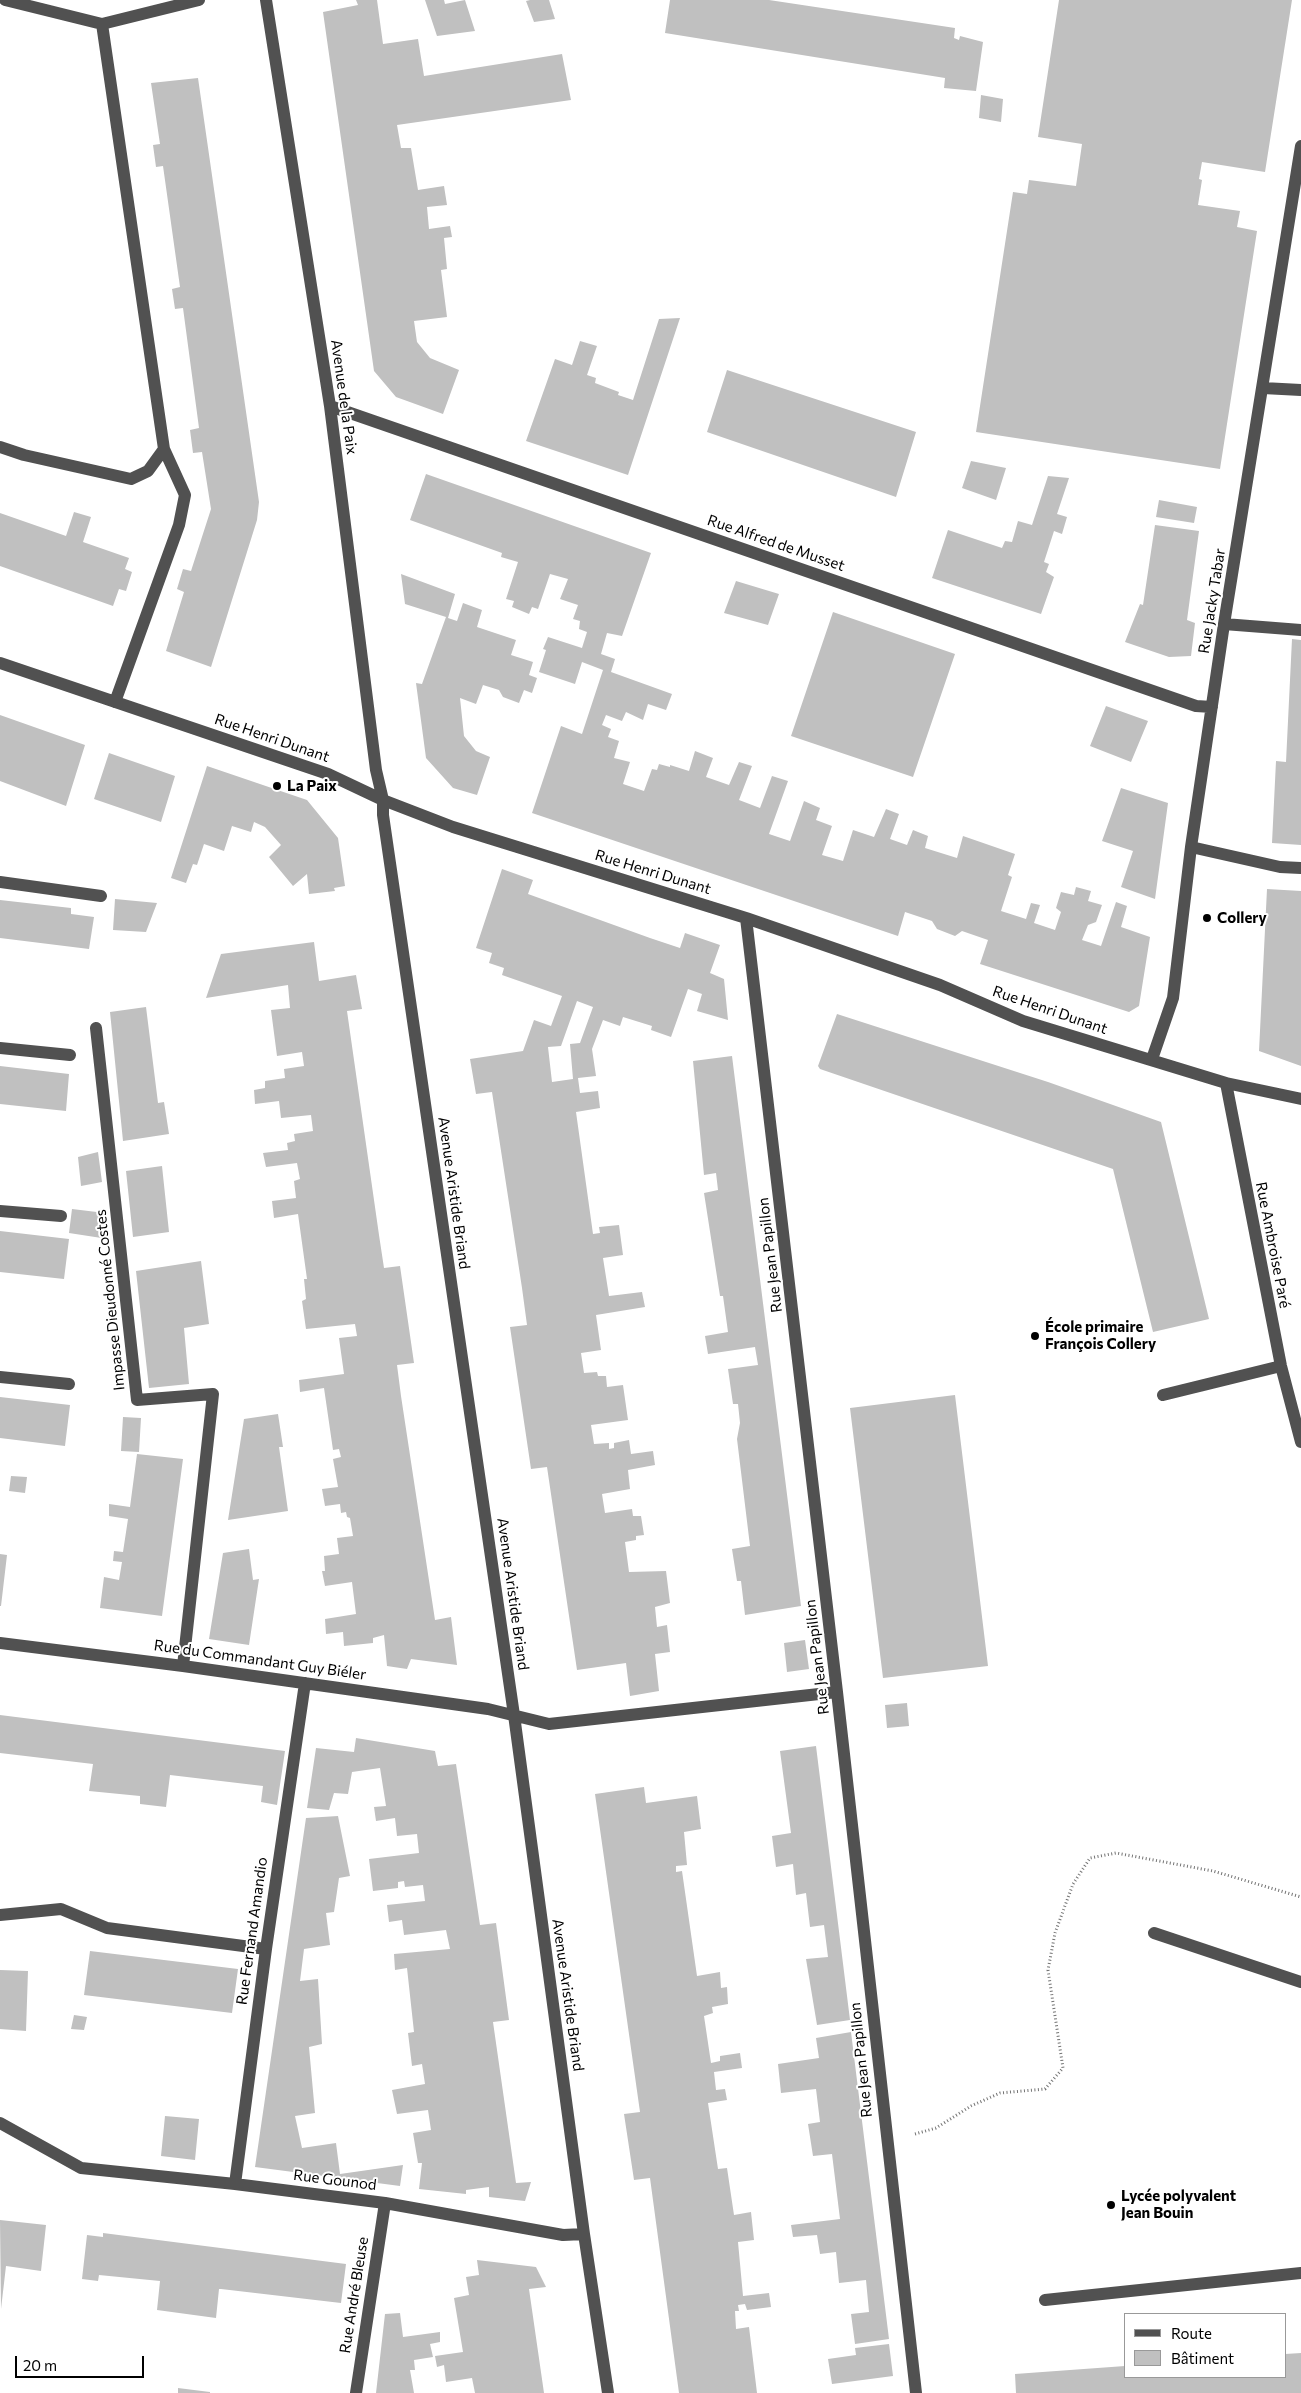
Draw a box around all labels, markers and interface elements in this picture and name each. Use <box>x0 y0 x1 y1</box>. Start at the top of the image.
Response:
street label: Avenue de la Paix <box>327 338 361 456</box>
street label: Rue Alfred de Musset <box>705 511 847 575</box>
street label: Rue Jacky Tabar <box>1195 547 1229 655</box>
street label: Rue Henri Dunant <box>212 710 332 766</box>
place label: La Paix <box>287 777 337 795</box>
marker: La Paix <box>271 780 283 792</box>
street label: Rue Henri Dunant <box>593 846 713 898</box>
place label: Collery <box>1217 909 1267 927</box>
marker: Collery <box>1201 912 1213 924</box>
street label: Rue Henri Dunant <box>990 982 1110 1038</box>
street label: Avenue Aristide Briand <box>434 1116 474 1270</box>
street label: Rue Ambroise Paré <box>1252 1180 1294 1310</box>
street label: Rue Jean Papillon <box>754 1196 786 1314</box>
street label: Impasse Dieudonné Costes <box>92 1209 128 1391</box>
place label: École primaire François Collery <box>1045 1318 1156 1353</box>
marker: École primaire François Collery <box>1029 1330 1041 1342</box>
street label: Avenue Aristide Briand <box>493 1517 533 1671</box>
street label: Rue Jean Papillon <box>801 1598 833 1716</box>
street label: Rue du Commandant Guy Biéler <box>153 1636 367 1684</box>
street label: Rue Fernand Amandio <box>233 1856 271 2006</box>
street label: Avenue Aristide Briand <box>548 1918 588 2072</box>
street label: Rue Jean Papillon <box>846 2001 876 2119</box>
street label: Rue Gounod <box>292 2166 378 2194</box>
place label: Lycée polyvalent Jean Bouin <box>1121 2187 1236 2222</box>
marker: Lycée polyvalent Jean Bouin <box>1105 2199 1117 2211</box>
street label: Rue André Bleuse <box>336 2235 372 2355</box>
legend <box>1124 2313 1286 2378</box>
text: Route <box>1171 2324 1212 2342</box>
scale bar <box>18 2346 146 2378</box>
text: Bâtiment <box>1171 2349 1234 2367</box>
text: 20 m <box>23 2356 57 2374</box>

